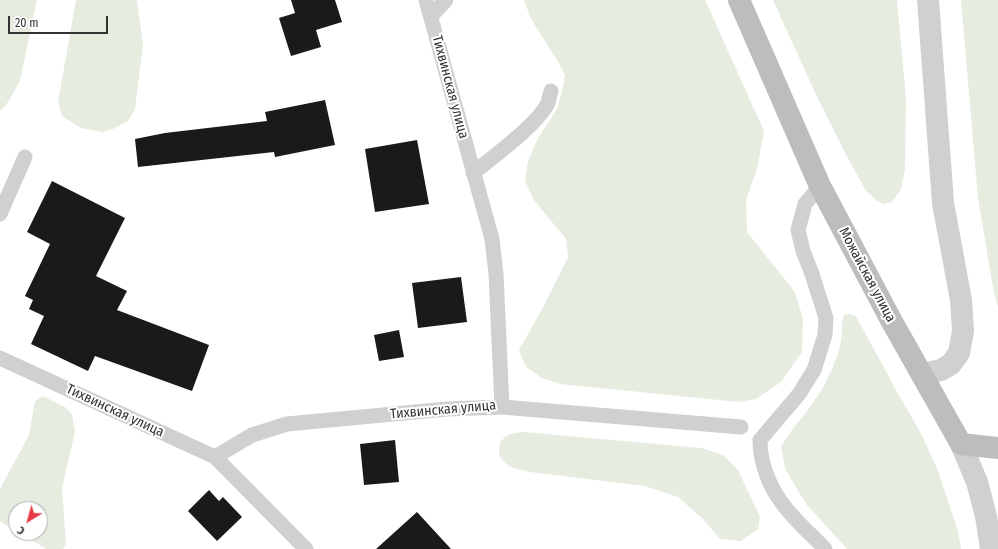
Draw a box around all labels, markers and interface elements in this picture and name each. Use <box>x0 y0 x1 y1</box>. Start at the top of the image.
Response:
scale bar <box>10 8 110 34</box>
text: 20 m <box>15 16 39 30</box>
street label: Тихвинская улица <box>428 34 472 140</box>
street label: Можайская улица <box>835 225 899 325</box>
street label: Тихвинская улица <box>63 381 167 441</box>
street label: Тихвинская улица <box>389 397 497 423</box>
north arrow <box>8 501 48 541</box>
text: С <box>15 523 27 537</box>

